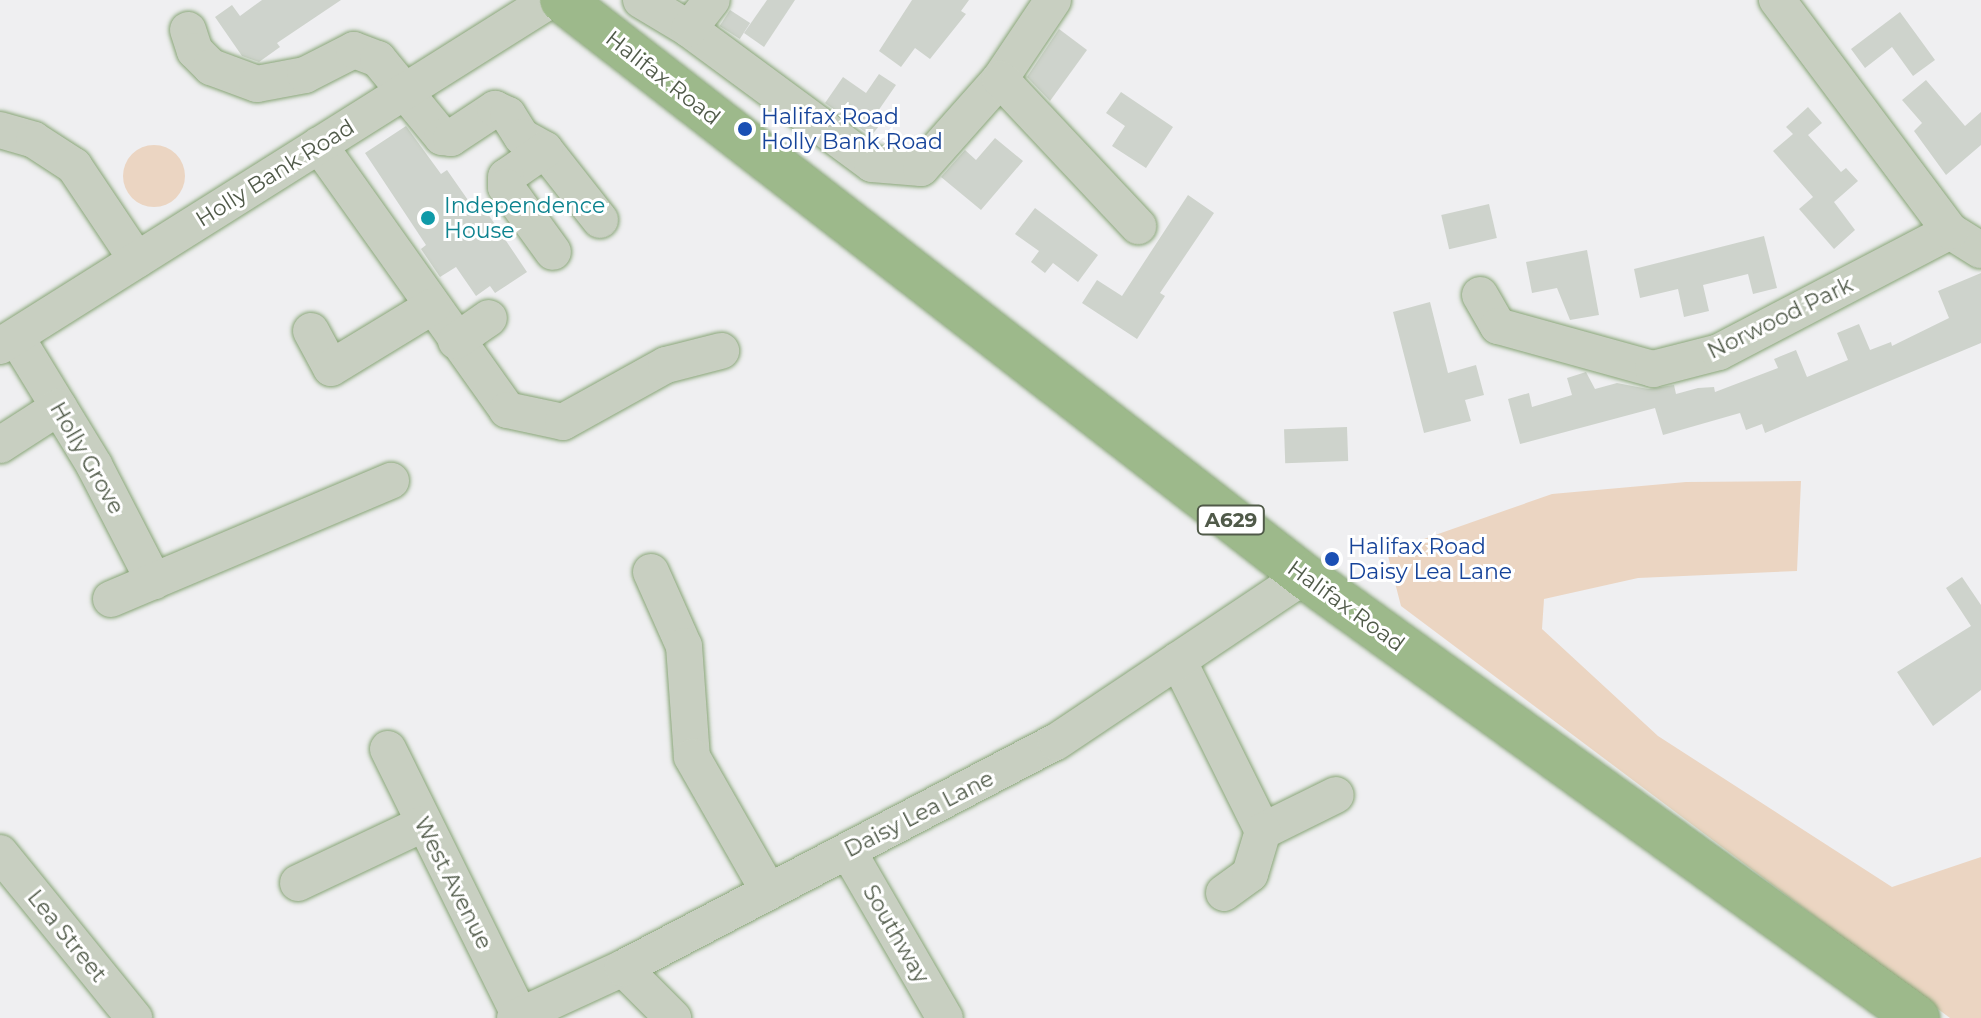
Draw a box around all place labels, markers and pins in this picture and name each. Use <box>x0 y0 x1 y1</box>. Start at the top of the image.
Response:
place label: Halifax Road Holly Bank Road <box>761 103 943 154</box>
marker: Halifax Road Holly Bank Road <box>736 120 754 138</box>
place label: Independence House <box>444 192 605 244</box>
marker: Independence House <box>419 209 437 227</box>
place label: Halifax Road Daisy Lea Lane <box>1348 533 1512 584</box>
marker: Halifax Road Daisy Lea Lane <box>1323 550 1341 568</box>

